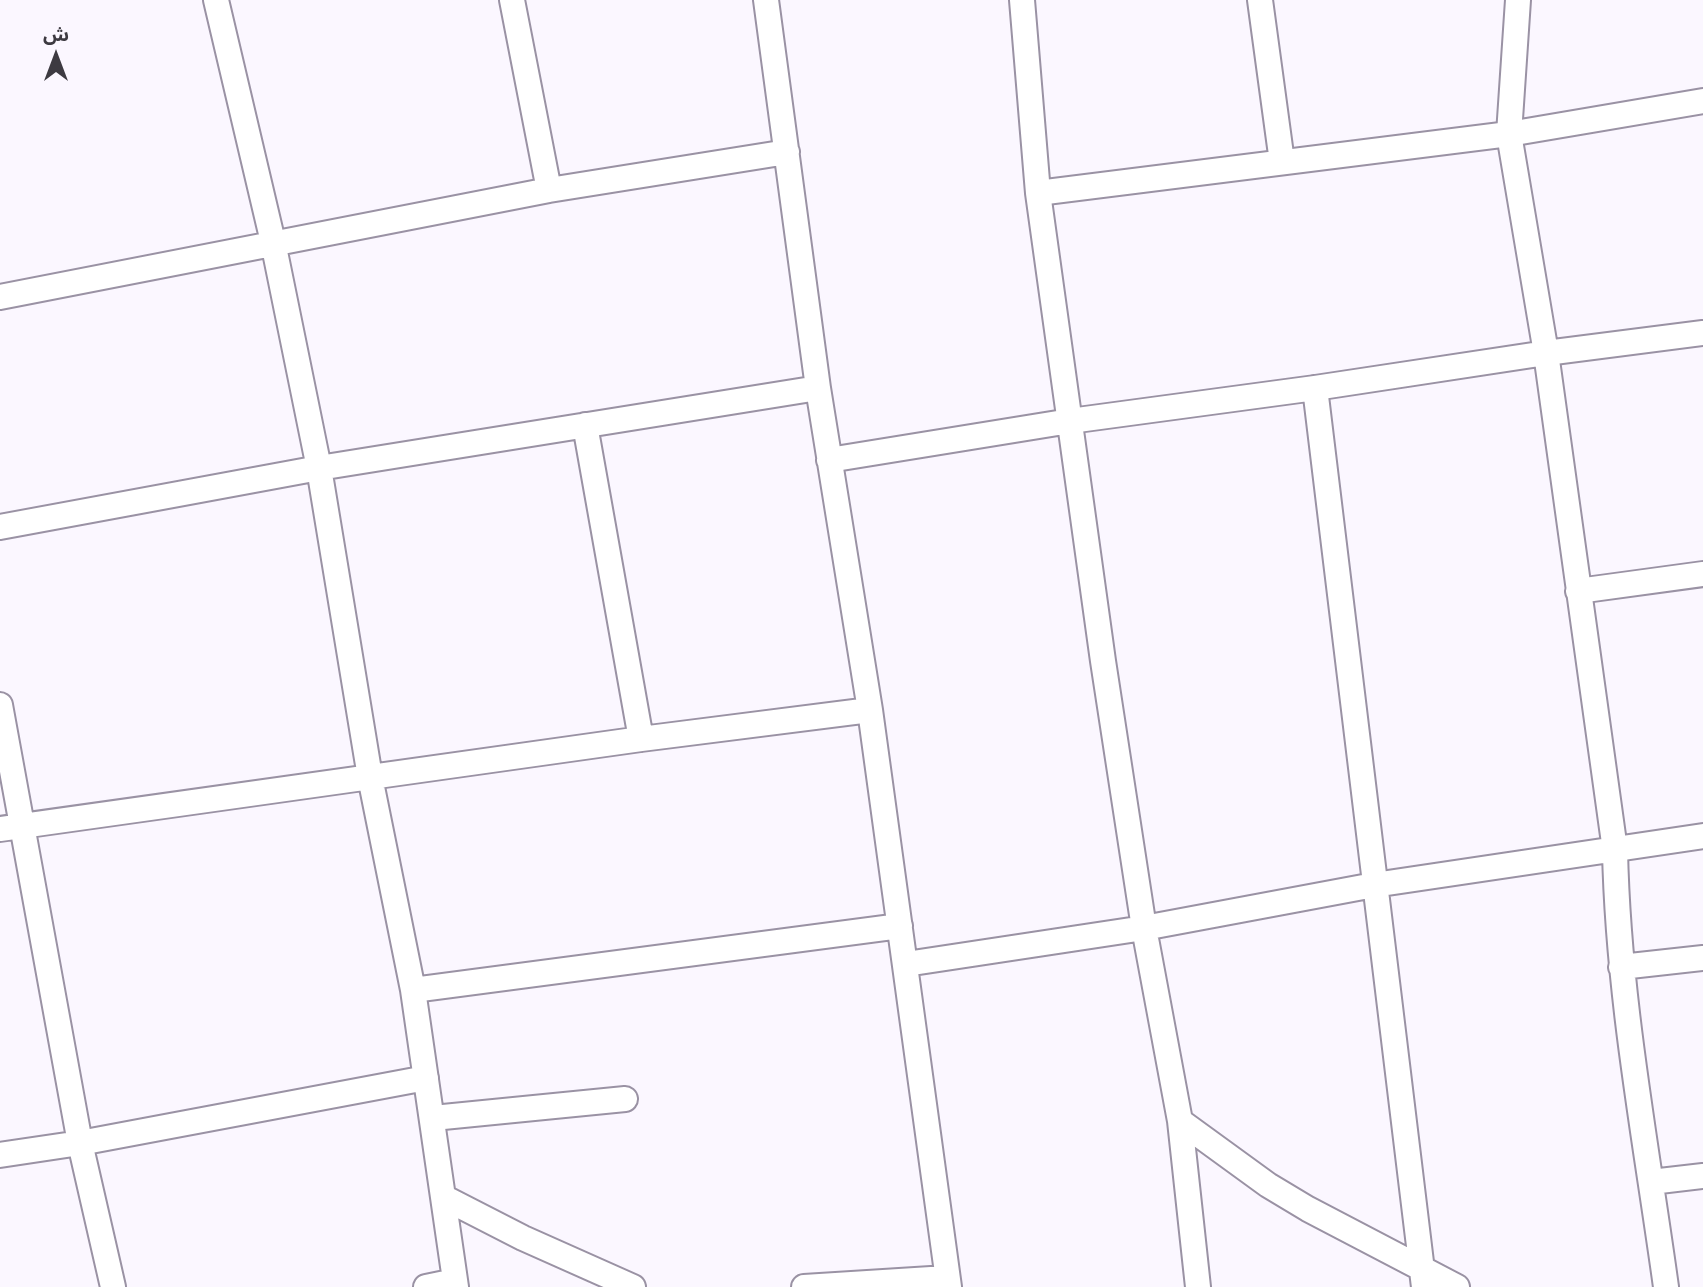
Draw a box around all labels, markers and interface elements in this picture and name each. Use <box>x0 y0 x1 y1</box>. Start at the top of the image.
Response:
north arrow <box>21 21 91 91</box>
text: ش <box>43 23 69 46</box>

